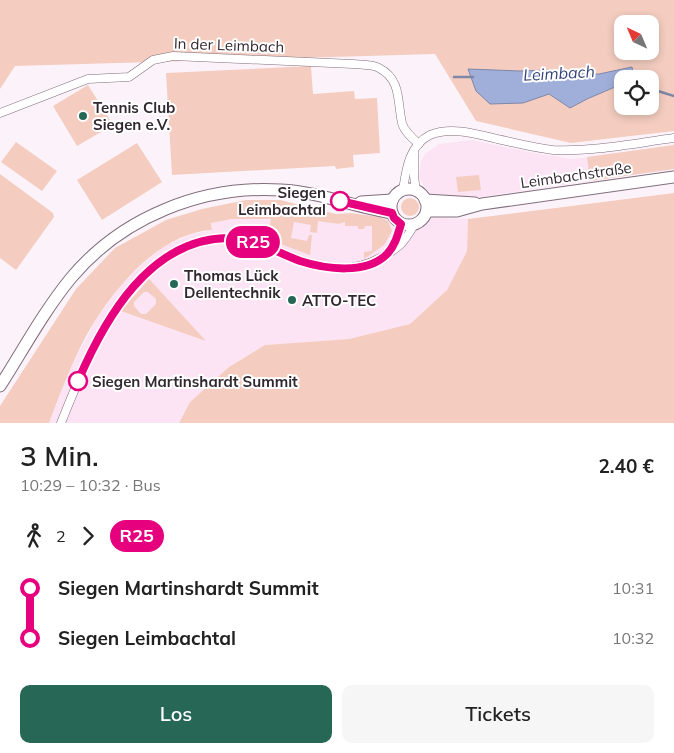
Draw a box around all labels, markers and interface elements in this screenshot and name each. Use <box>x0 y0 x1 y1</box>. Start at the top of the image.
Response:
north arrow <box>614 15 659 60</box>
map controls <box>614 15 659 115</box>
street label: In der Leimbach <box>174 34 284 56</box>
water label: Leimbach <box>523 61 595 85</box>
button: locate <box>614 70 659 115</box>
place label: Tennis Club Siegen e.V. <box>93 98 175 134</box>
marker: Tennis Club Siegen e.V. <box>77 110 89 122</box>
street label: Leimbachstraße <box>519 158 633 192</box>
place label: Siegen Leimbachtal <box>238 183 326 219</box>
marker: Siegen Leimbachtal <box>330 191 350 211</box>
line badge: R25 <box>224 226 282 258</box>
text: R25 <box>236 230 270 253</box>
place label: Thomas Lück Dellentechnik <box>184 266 281 302</box>
marker: Thomas Lück Dellentechnik <box>168 278 180 290</box>
place label: ATTO-TEC <box>302 291 376 310</box>
marker: ATTO-TEC <box>286 294 298 306</box>
marker: Siegen Martinshardt Summit <box>68 371 88 391</box>
place label: Siegen Martinshardt Summit <box>92 372 298 391</box>
text: 3 Min. <box>20 438 99 473</box>
text: 2.40 € <box>598 454 654 478</box>
text: 10:29 – 10:32 · Bus <box>20 475 161 495</box>
icon: walk <box>20 522 48 550</box>
icon: forward <box>74 522 102 550</box>
text: R25 <box>120 524 154 547</box>
text: 2 <box>56 526 66 546</box>
text: Siegen Martinshardt Summit <box>58 576 319 600</box>
text: 10:31 <box>612 578 654 598</box>
text: Siegen Leimbachtal <box>58 626 236 650</box>
text: 10:32 <box>612 628 654 648</box>
button: Los <box>20 685 332 743</box>
button: Tickets <box>342 685 654 743</box>

